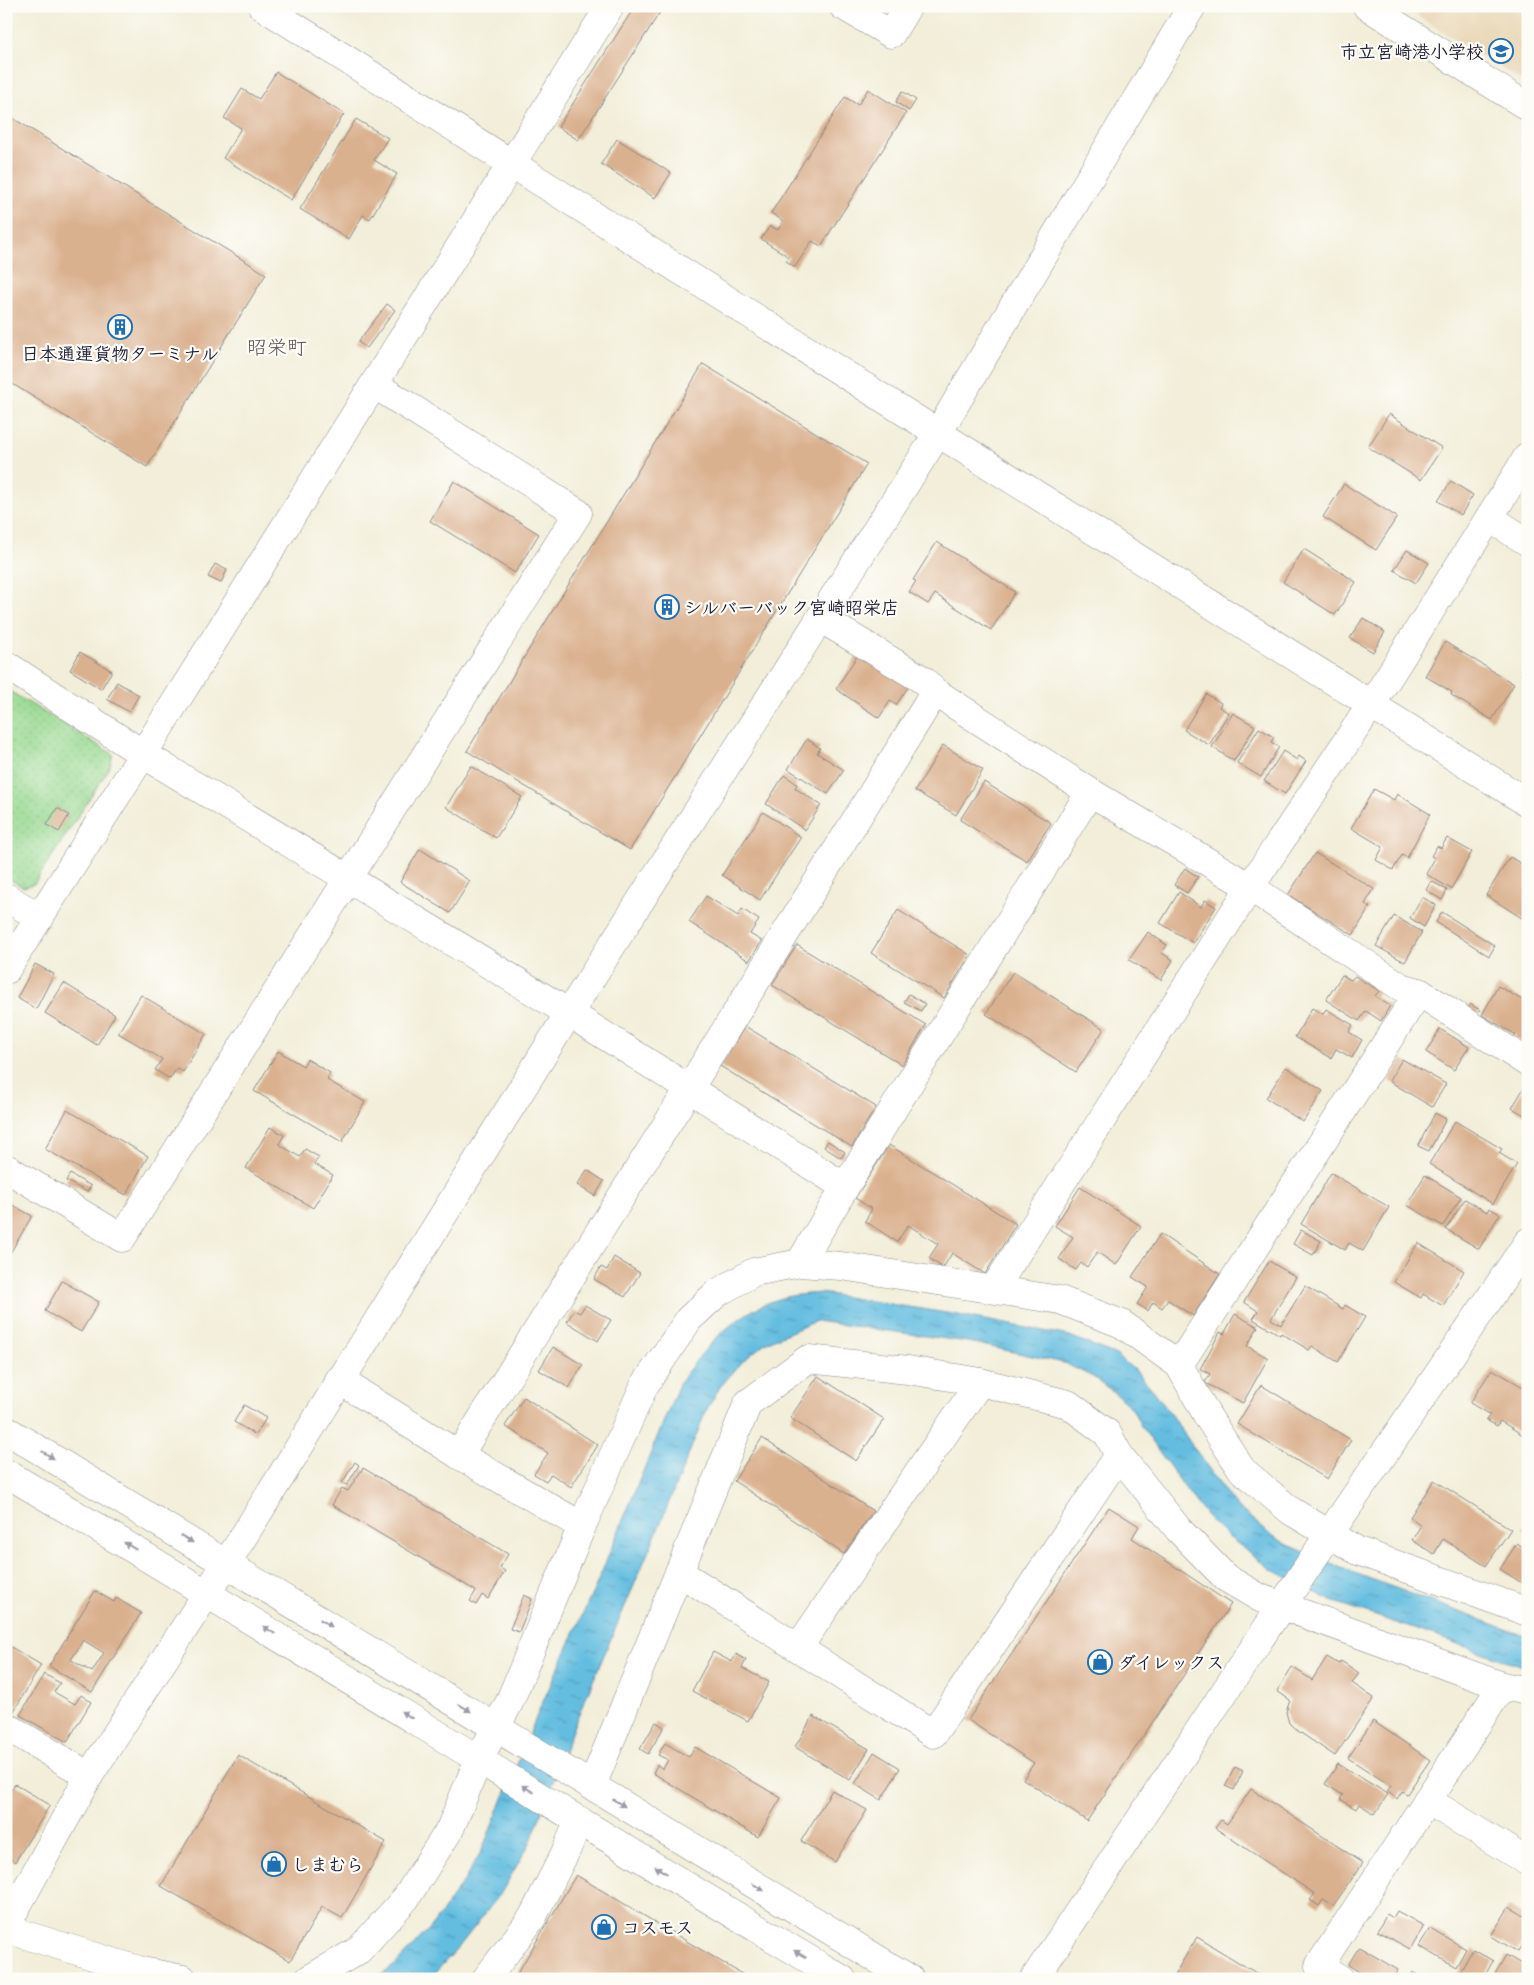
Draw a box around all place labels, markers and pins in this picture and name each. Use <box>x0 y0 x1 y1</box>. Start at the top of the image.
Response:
school or university icon: 市立宮崎港小学校 <box>1488 38 1514 64</box>
place label: 市立宮崎港小学校 <box>1340 39 1484 64</box>
building icon: 日本通運貨物ターミナル <box>107 314 133 340</box>
place label: 日本通運貨物ターミナル <box>21 341 219 366</box>
building icon: シルバーバック宮崎昭栄店 <box>654 594 680 620</box>
place label: シルバーバック宮崎昭栄店 <box>684 595 899 620</box>
shop icon: ダイレックス <box>1087 1649 1113 1675</box>
place label: ダイレックス <box>1118 1650 1224 1675</box>
shop icon: しまむら <box>261 1851 287 1877</box>
place label: しまむら <box>292 1852 364 1877</box>
shop icon: コスモス <box>591 1914 617 1940</box>
place label: コスモス <box>622 1915 693 1940</box>

